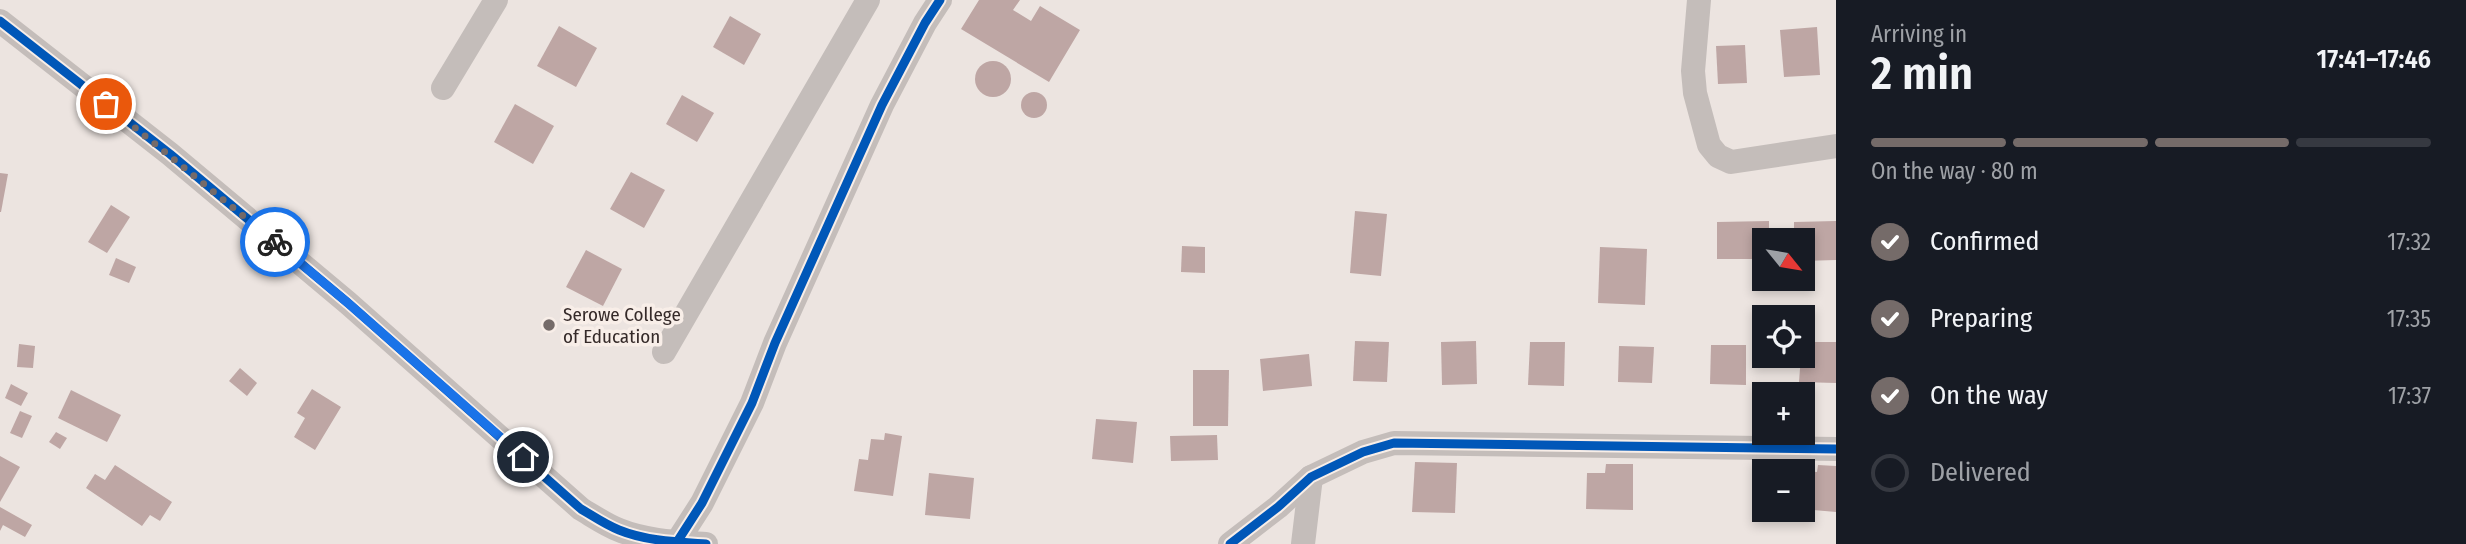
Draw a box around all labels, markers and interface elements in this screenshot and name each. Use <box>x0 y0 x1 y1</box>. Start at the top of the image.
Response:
text: Arriving in <box>1871 20 1967 48</box>
text: 17:41–17:46 <box>2317 44 2431 75</box>
text: 2 min <box>1871 46 1973 101</box>
pin <box>76 74 136 134</box>
icon: bag <box>87 85 125 123</box>
text: On the way · 80 m <box>1871 157 2038 185</box>
courier <box>240 207 310 277</box>
icon: bike <box>256 223 294 261</box>
icon: check <box>1871 223 1909 261</box>
text: Confirmed <box>1930 226 2040 257</box>
north arrow <box>1752 228 1815 290</box>
map controls <box>1752 228 1815 522</box>
text: 17:32 <box>2387 228 2431 256</box>
icon: check <box>1871 300 1909 338</box>
place label: Serowe College of Education <box>563 303 681 348</box>
text: Preparing <box>1930 303 2032 334</box>
button: locate <box>1752 305 1815 368</box>
text: 17:35 <box>2387 305 2431 333</box>
marker: Serowe College of Education <box>541 317 557 333</box>
icon: check <box>1871 377 1909 415</box>
text: On the way <box>1930 380 2048 411</box>
button: + <box>1752 382 1815 445</box>
text: 17:37 <box>2388 382 2431 410</box>
pin <box>493 427 553 487</box>
icon: home <box>504 438 542 476</box>
text: Delivered <box>1930 457 2031 488</box>
button: − <box>1752 459 1815 522</box>

